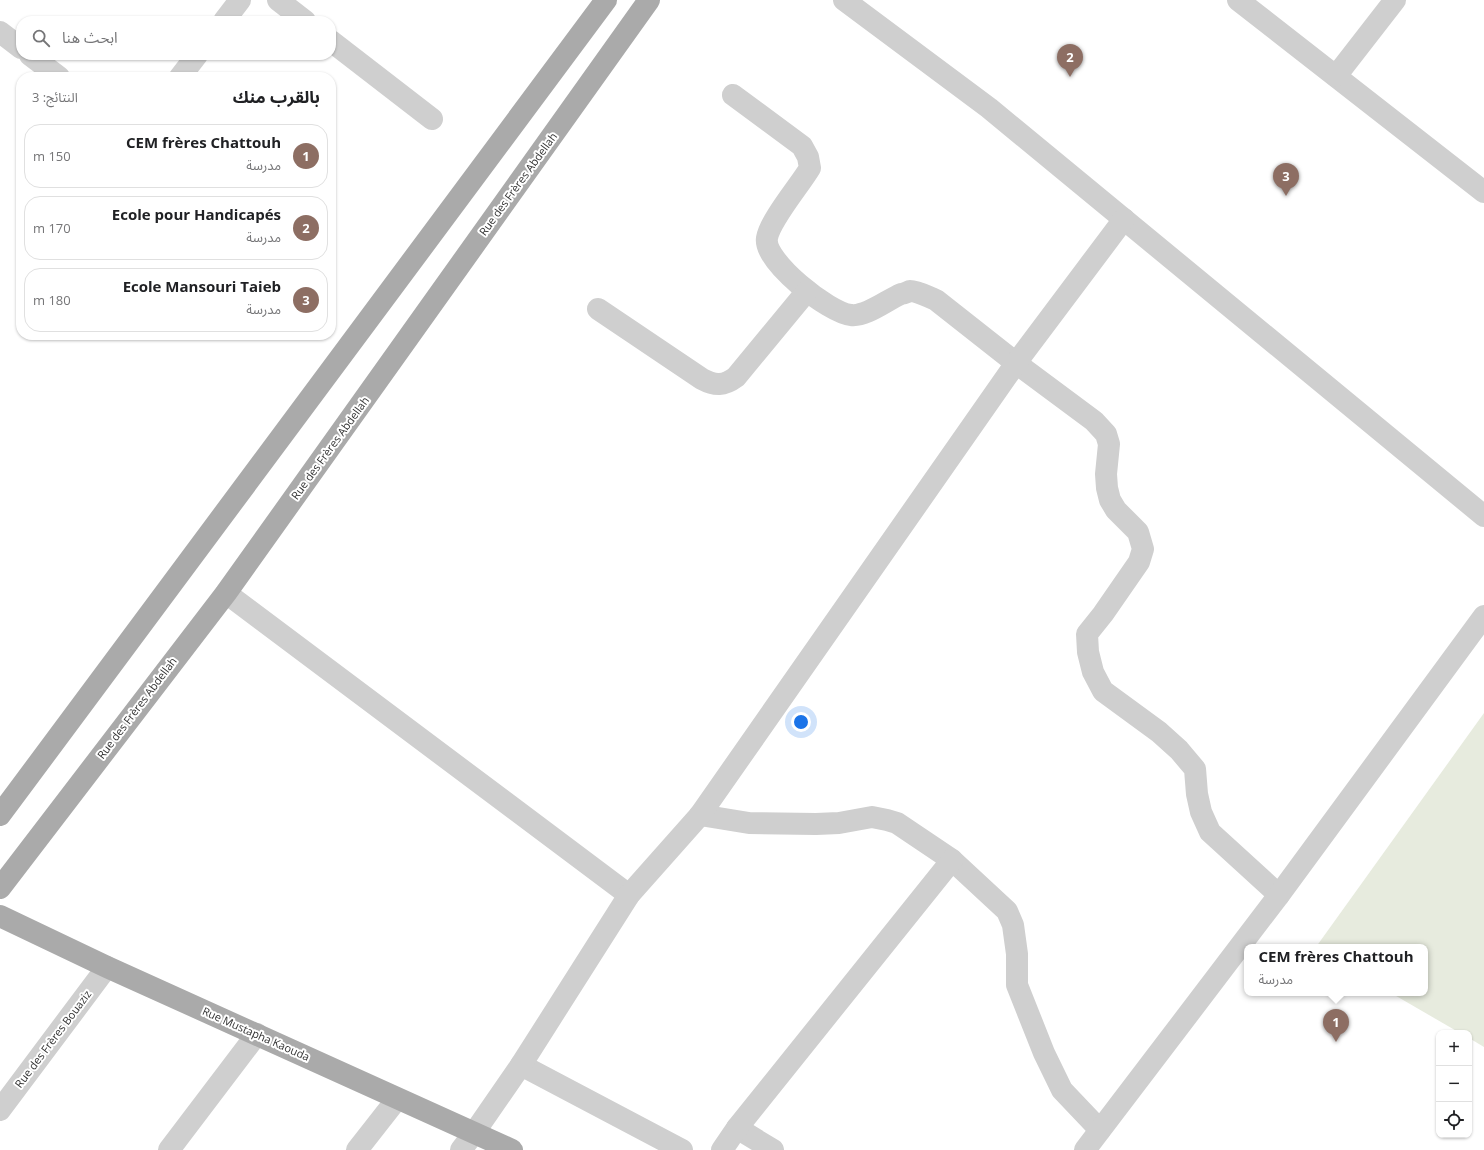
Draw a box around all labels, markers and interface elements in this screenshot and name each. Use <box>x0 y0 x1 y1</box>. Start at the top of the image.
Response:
search box <box>16 16 336 60</box>
icon: search <box>30 27 52 49</box>
text: ابحث هنا <box>62 27 118 47</box>
pin: 2 <box>1057 44 1083 77</box>
text: بالقرب منك <box>233 85 320 108</box>
text: النتائج: 3 <box>32 88 78 106</box>
street label: Rue des Frères Abdellah <box>475 129 560 238</box>
text: CEM frères Chattouh <box>126 132 281 152</box>
text: 150 m <box>33 147 71 165</box>
text: 1 <box>302 147 310 165</box>
text: مدرسة <box>246 156 281 174</box>
pin: 3 <box>1273 163 1299 196</box>
text: Ecole pour Handicapés <box>112 204 281 224</box>
text: 170 m <box>33 219 71 237</box>
text: 2 <box>302 219 310 237</box>
text: مدرسة <box>246 228 281 246</box>
text: Ecole Mansouri Taieb <box>123 276 281 296</box>
text: 180 m <box>33 291 71 309</box>
text: 3 <box>302 291 310 309</box>
text: مدرسة <box>246 300 281 318</box>
street label: Rue des Frères Abdellah <box>287 393 372 502</box>
street label: Rue des Frères Abdellah <box>93 654 180 762</box>
your location <box>791 712 811 732</box>
popup <box>1244 944 1428 996</box>
text: CEM frères Chattouh <box>1258 946 1414 966</box>
text: مدرسة <box>1258 970 1293 988</box>
street label: Rue des Frères Bouaziz <box>11 987 94 1090</box>
street label: Rue Mustapha Kaouda <box>200 1003 312 1064</box>
pin: 1 <box>1323 1009 1349 1042</box>
map controls <box>1436 1030 1472 1138</box>
button: + <box>1436 1030 1472 1066</box>
button: − <box>1436 1066 1472 1102</box>
button: locate <box>1436 1102 1472 1138</box>

